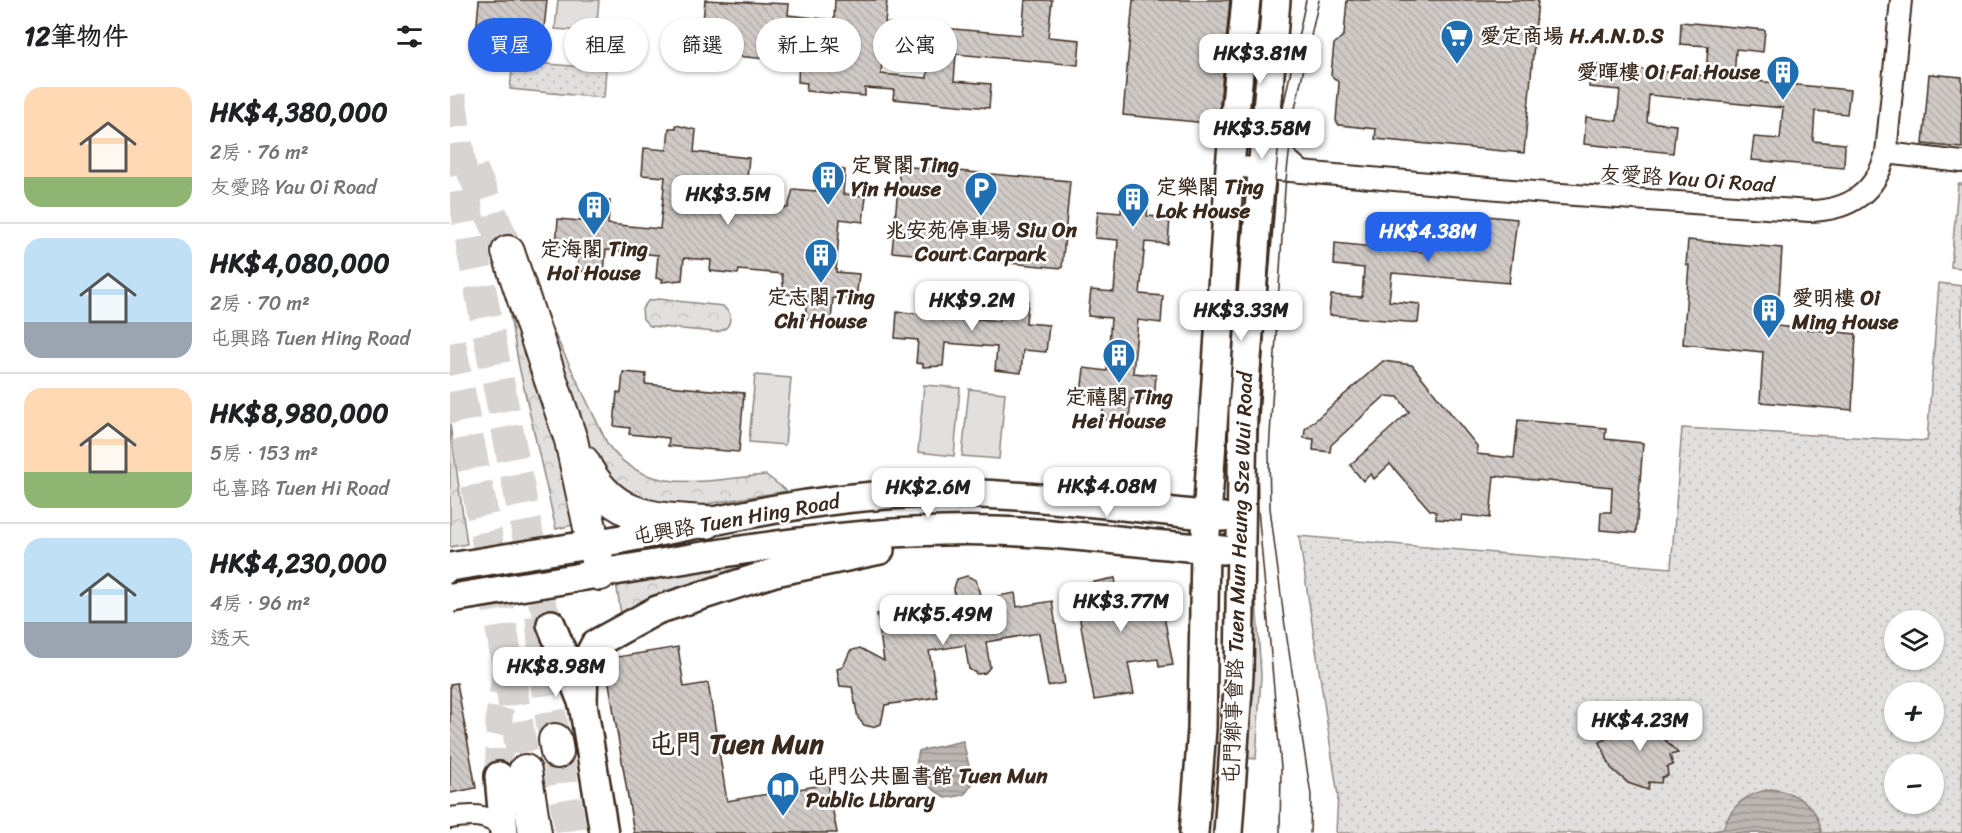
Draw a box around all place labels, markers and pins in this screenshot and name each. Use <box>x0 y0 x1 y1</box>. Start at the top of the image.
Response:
place label: 愛定商場 H.A.N.D.S <box>1480 17 1665 55</box>
supermarket icon: 愛定商場 H.A.N.D.S <box>1439 18 1475 65</box>
pin: HK$3.81M <box>1198 34 1322 85</box>
place label: 愛暉樓 Oi Fai House <box>1577 53 1761 91</box>
building icon: 愛暉樓 Oi Fai House <box>1765 54 1801 101</box>
pin: HK$3.58M <box>1200 109 1324 160</box>
place label: 定賢閣 Ting Yin House <box>851 146 959 208</box>
building icon: 定賢閣 Ting Yin House <box>810 159 846 206</box>
place label: 定樂閣 Ting Lok House <box>1156 168 1264 230</box>
parking icon: 兆安苑停車場 Siu On Court Carpark <box>963 170 999 217</box>
pin: HK$3.5M <box>673 175 783 226</box>
building icon: 定樂閣 Ting Lok House <box>1115 181 1151 228</box>
building icon: 定海閣 Ting Hoi House <box>576 189 612 236</box>
place label: 兆安苑停車場 Siu On Court Carpark <box>885 211 1078 273</box>
pin: HK$4.38M <box>1366 212 1490 263</box>
place label: 定海閣 Ting Hoi House <box>540 230 648 292</box>
building icon: 定志閣 Ting Chi House <box>803 237 839 284</box>
place label: 定志閣 Ting Chi House <box>767 278 875 340</box>
place label: 愛明樓 Oi Ming House <box>1791 279 1899 341</box>
pin: HK$9.2M <box>917 281 1027 332</box>
pin: HK$3.33M <box>1179 291 1303 342</box>
building icon: 愛明樓 Oi Ming House <box>1751 292 1787 339</box>
building icon: 定禧閣 Ting Hei House <box>1101 337 1137 384</box>
place label: 定禧閣 Ting Hei House <box>1065 378 1173 440</box>
pin: HK$4.08M <box>1045 467 1169 518</box>
pin: HK$2.6M <box>873 468 983 519</box>
pin: HK$3.77M <box>1059 582 1183 633</box>
pin: HK$5.49M <box>881 595 1005 646</box>
pin: HK$8.98M <box>494 647 618 698</box>
pin: HK$4.23M <box>1578 701 1702 752</box>
place label: 屯門公共圖書館 Tuen Mun Public Library <box>806 757 1048 819</box>
library icon: 屯門公共圖書館 Tuen Mun Public Library <box>765 770 801 817</box>

